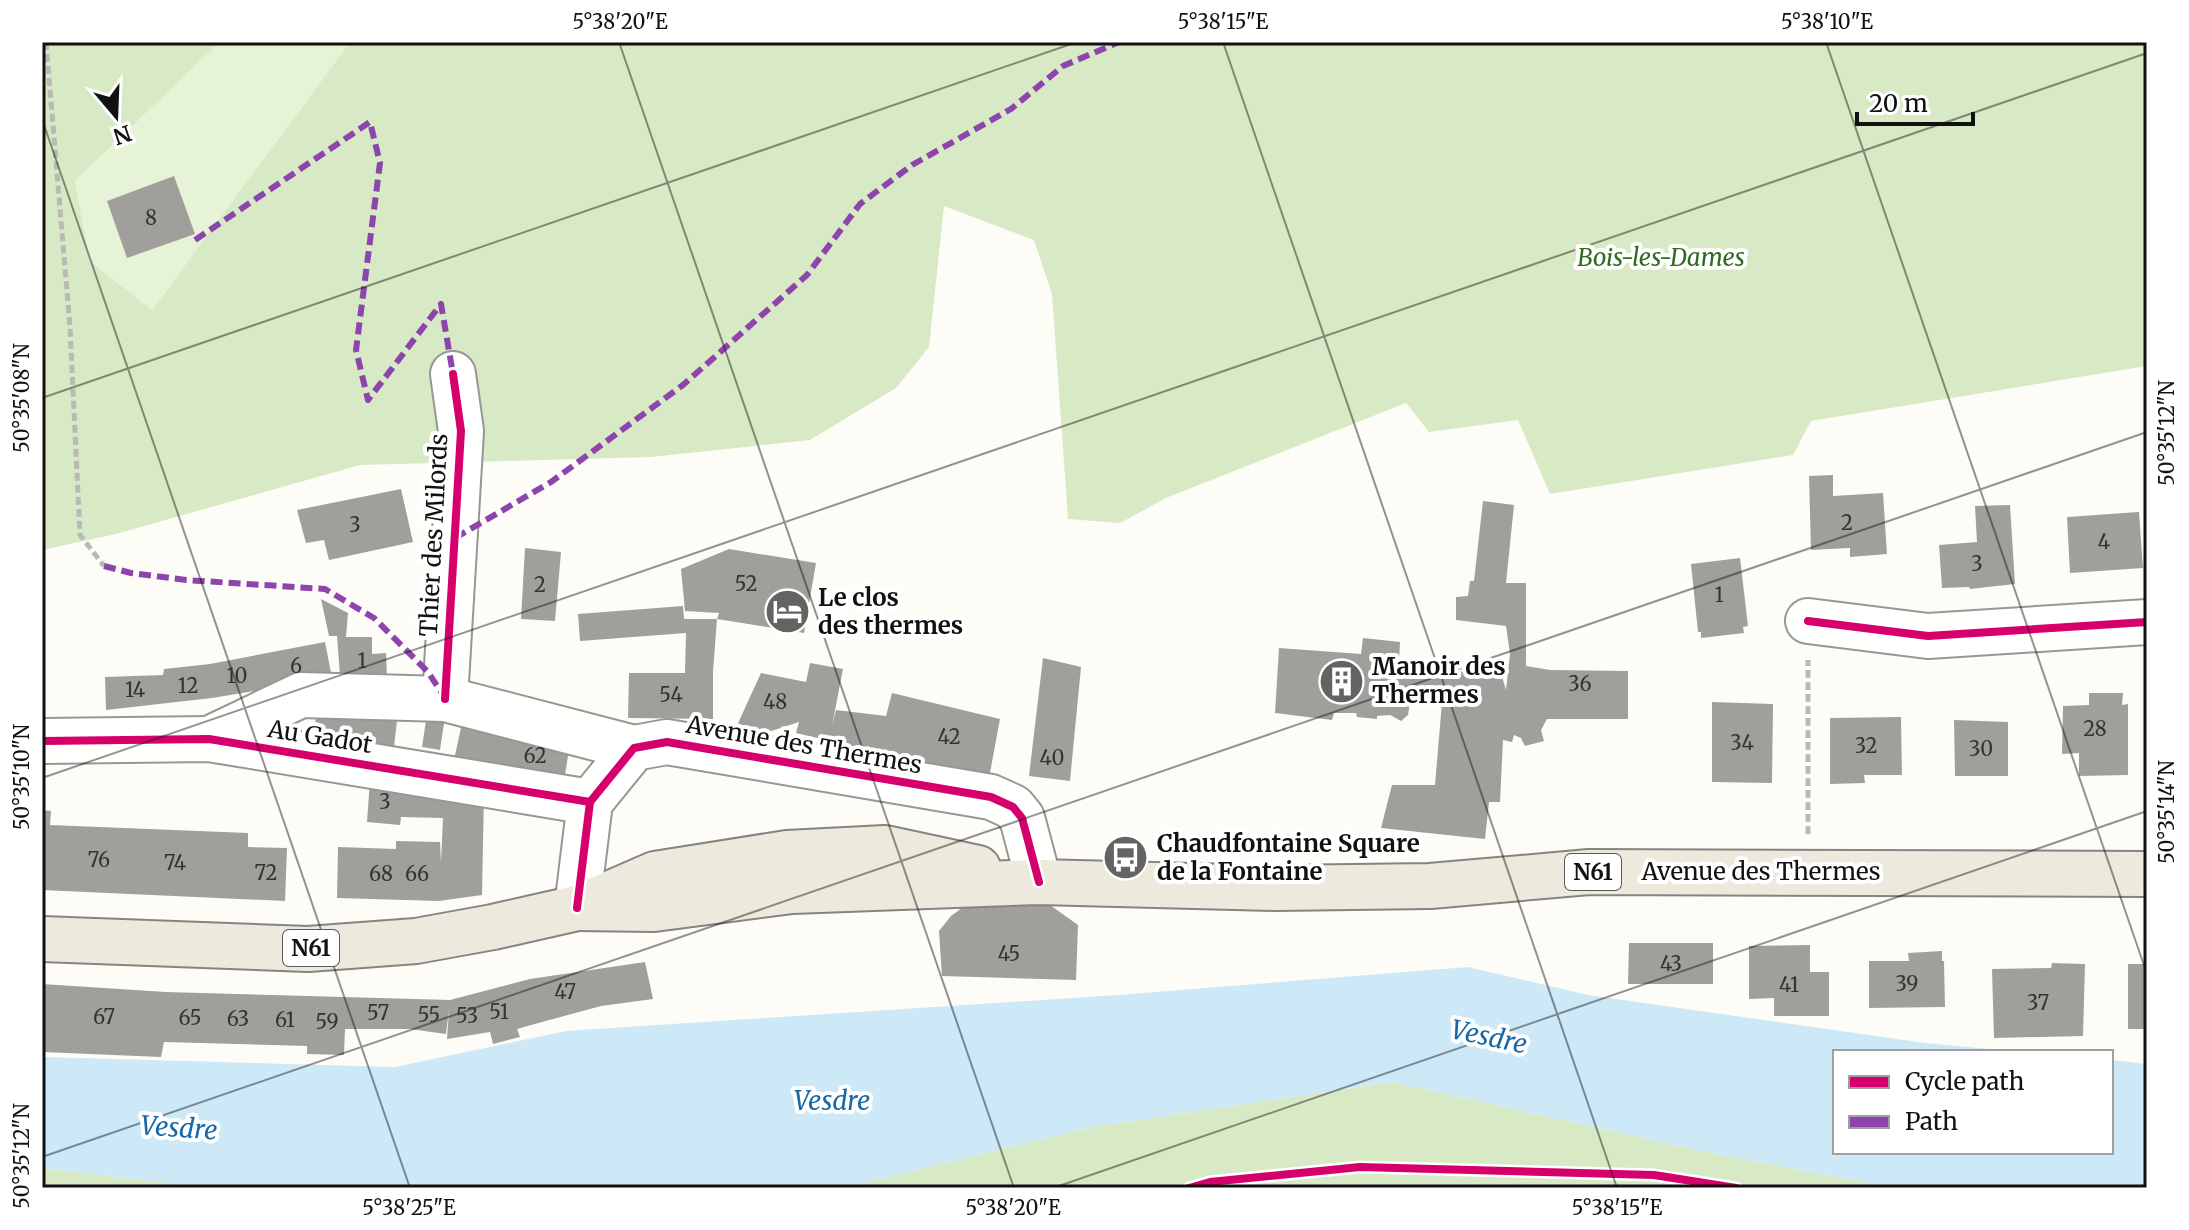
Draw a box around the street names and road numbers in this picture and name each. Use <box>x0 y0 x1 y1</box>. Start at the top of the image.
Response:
street label: Thier des Milords <box>413 433 454 637</box>
street label: Avenue des Thermes <box>683 708 924 781</box>
street label: Au Gadot <box>265 713 375 760</box>
road number: N61 <box>1565 854 1621 890</box>
street label: Avenue des Thermes <box>1641 856 1880 887</box>
road number: N61 <box>283 930 339 966</box>

